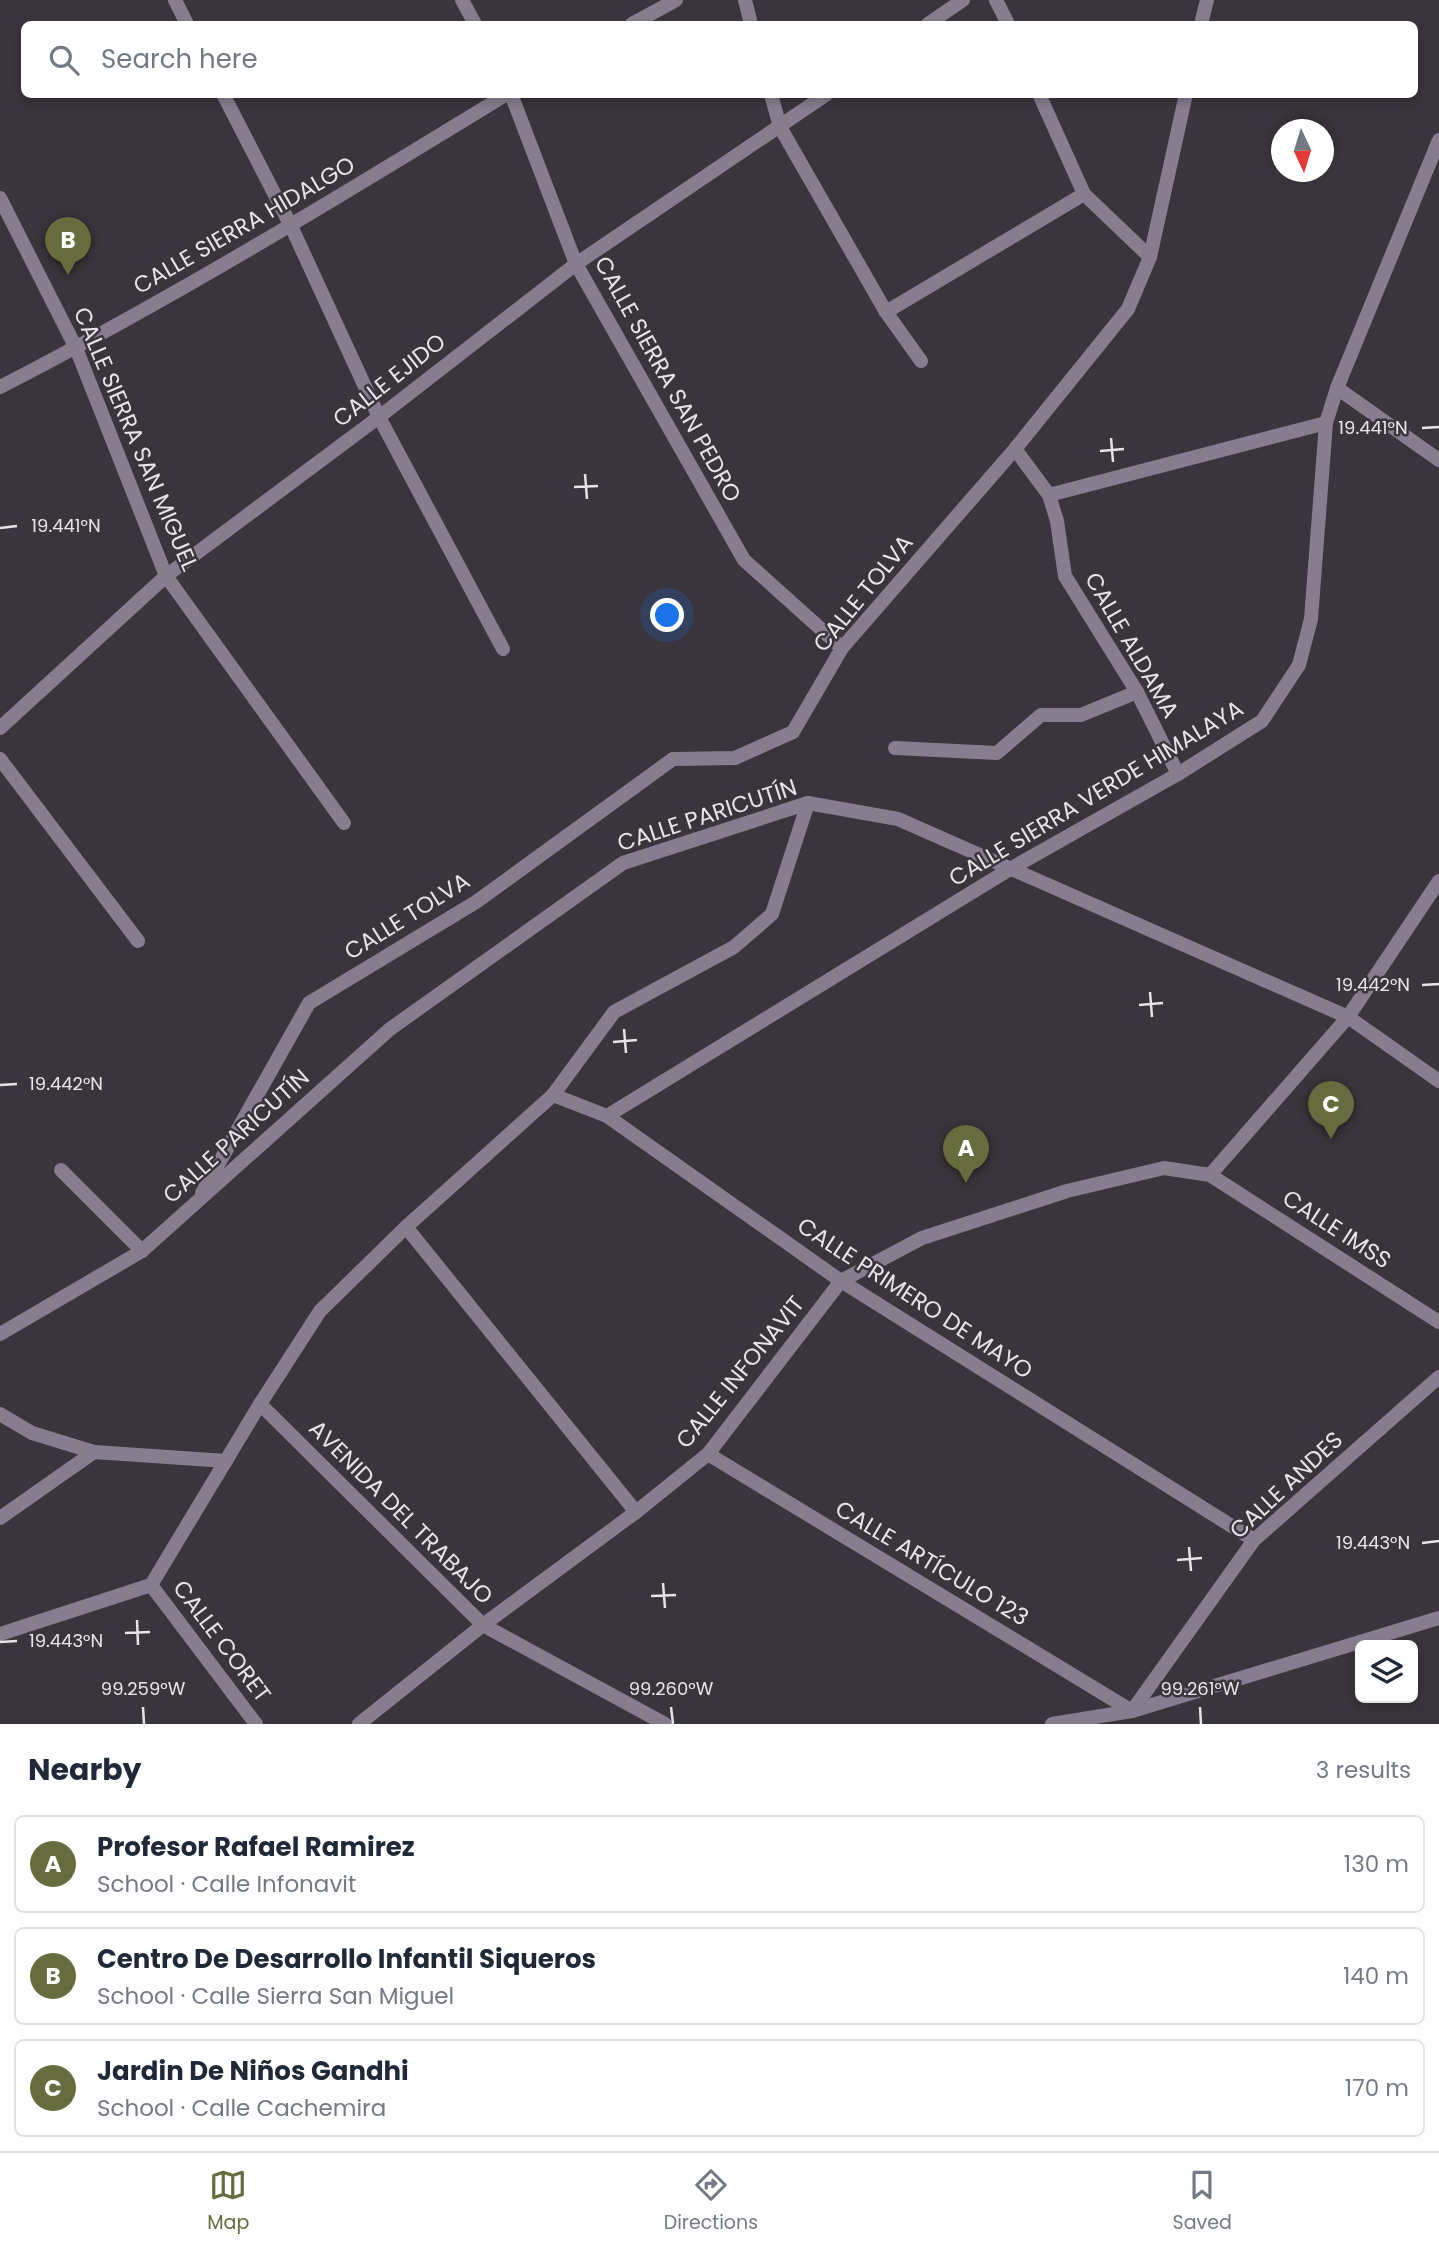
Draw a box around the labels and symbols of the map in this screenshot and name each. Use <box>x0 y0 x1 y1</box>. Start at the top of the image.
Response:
north arrow <box>1271 119 1334 182</box>
street label: CALLE SIERRA HIDALGO <box>127 148 361 302</box>
pin: B <box>45 217 91 275</box>
street label: CALLE SIERRA SAN PEDRO <box>587 250 749 508</box>
street label: CALLE SIERRA SAN MIGUEL <box>66 302 206 576</box>
street label: CALLE EJIDO <box>326 326 452 434</box>
text: 19.441°N <box>1338 415 1408 440</box>
text: 19.441°N <box>31 513 101 538</box>
street label: CALLE TOLVA <box>806 528 920 658</box>
street label: CALLE ALDAMA <box>1077 566 1187 724</box>
your location <box>650 598 684 632</box>
street label: CALLE SIERRA VERDE HIMALAYA <box>943 692 1249 894</box>
street label: CALLE PARICUTÍN <box>613 771 801 859</box>
street label: CALLE TOLVA <box>338 865 476 967</box>
text: 19.442°N <box>1336 972 1410 997</box>
street label: CALLE PARICUTÍN <box>156 1062 316 1210</box>
text: 19.442°N <box>29 1071 103 1096</box>
pin: C <box>1308 1081 1354 1139</box>
pin: A <box>943 1125 989 1183</box>
street label: CALLE IMSS <box>1276 1182 1398 1276</box>
street label: CALLE PRIMERO DE MAYO <box>791 1210 1039 1386</box>
street label: CALLE INFONAVIT <box>668 1289 812 1455</box>
street label: AVENIDA DEL TRABAJO <box>302 1413 500 1611</box>
street label: CALLE ANDES <box>1222 1424 1350 1546</box>
street label: CALLE ARTÍCULO 123 <box>829 1493 1035 1633</box>
text: 19.443°N <box>1336 1530 1410 1555</box>
street label: CALLE CORET <box>166 1573 278 1709</box>
text: 19.443°N <box>29 1628 103 1653</box>
text: 99.259°W <box>101 1676 186 1701</box>
text: 99.260°W <box>629 1676 714 1701</box>
text: 99.261°W <box>1161 1676 1240 1701</box>

